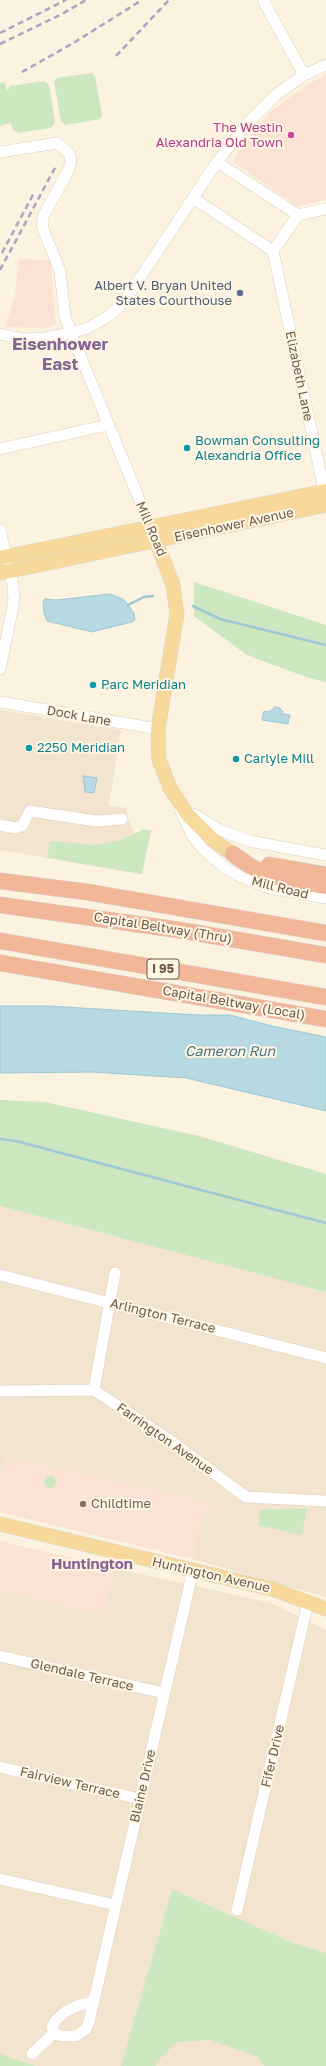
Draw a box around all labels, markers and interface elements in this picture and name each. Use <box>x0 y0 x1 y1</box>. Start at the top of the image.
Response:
place label: The Westin Alexandria Old Town <box>156 120 283 151</box>
marker: The Westin Alexandria Old Town <box>286 130 296 140</box>
place label: Albert V. Bryan United States Courthouse <box>94 278 232 309</box>
marker: Albert V. Bryan United States Courthouse <box>235 288 245 298</box>
street label: Elizabeth Lane <box>282 329 316 423</box>
district label: Eisenhower East <box>12 335 108 375</box>
place label: Bowman Consulting Alexandria Office <box>195 433 320 464</box>
marker: Bowman Consulting Alexandria Office <box>182 443 192 453</box>
street label: Mill Road <box>132 499 170 559</box>
street label: Eisenhower Avenue <box>173 505 295 545</box>
place label: Parc Meridian <box>101 677 186 693</box>
marker: Parc Meridian <box>88 680 98 690</box>
street label: Dock Lane <box>46 703 112 729</box>
place label: 2250 Meridian <box>37 740 125 756</box>
marker: 2250 Meridian <box>24 743 34 753</box>
place label: Carlyle Mill <box>244 751 314 767</box>
marker: Carlyle Mill <box>231 754 241 764</box>
street label: Mill Road <box>250 873 310 903</box>
street label: Capital Beltway (Thru) <box>93 909 233 947</box>
road number: I 95 <box>147 959 179 979</box>
street label: Capital Beltway (Local) <box>161 983 307 1023</box>
water label: Cameron Run <box>185 1044 275 1060</box>
street label: Arlington Terrace <box>109 1295 217 1337</box>
street label: Farrington Avenue <box>114 1400 216 1478</box>
place label: Childtime <box>91 1496 151 1512</box>
marker: Childtime <box>78 1499 88 1509</box>
street label: Huntington Avenue <box>151 1554 271 1596</box>
district label: Huntington <box>51 1555 133 1573</box>
street label: Glendale Terrace <box>29 1656 135 1694</box>
street label: Fifer Drive <box>258 1723 288 1789</box>
street label: Blaine Drive <box>127 1748 159 1824</box>
street label: Fairview Terrace <box>18 1764 122 1802</box>

